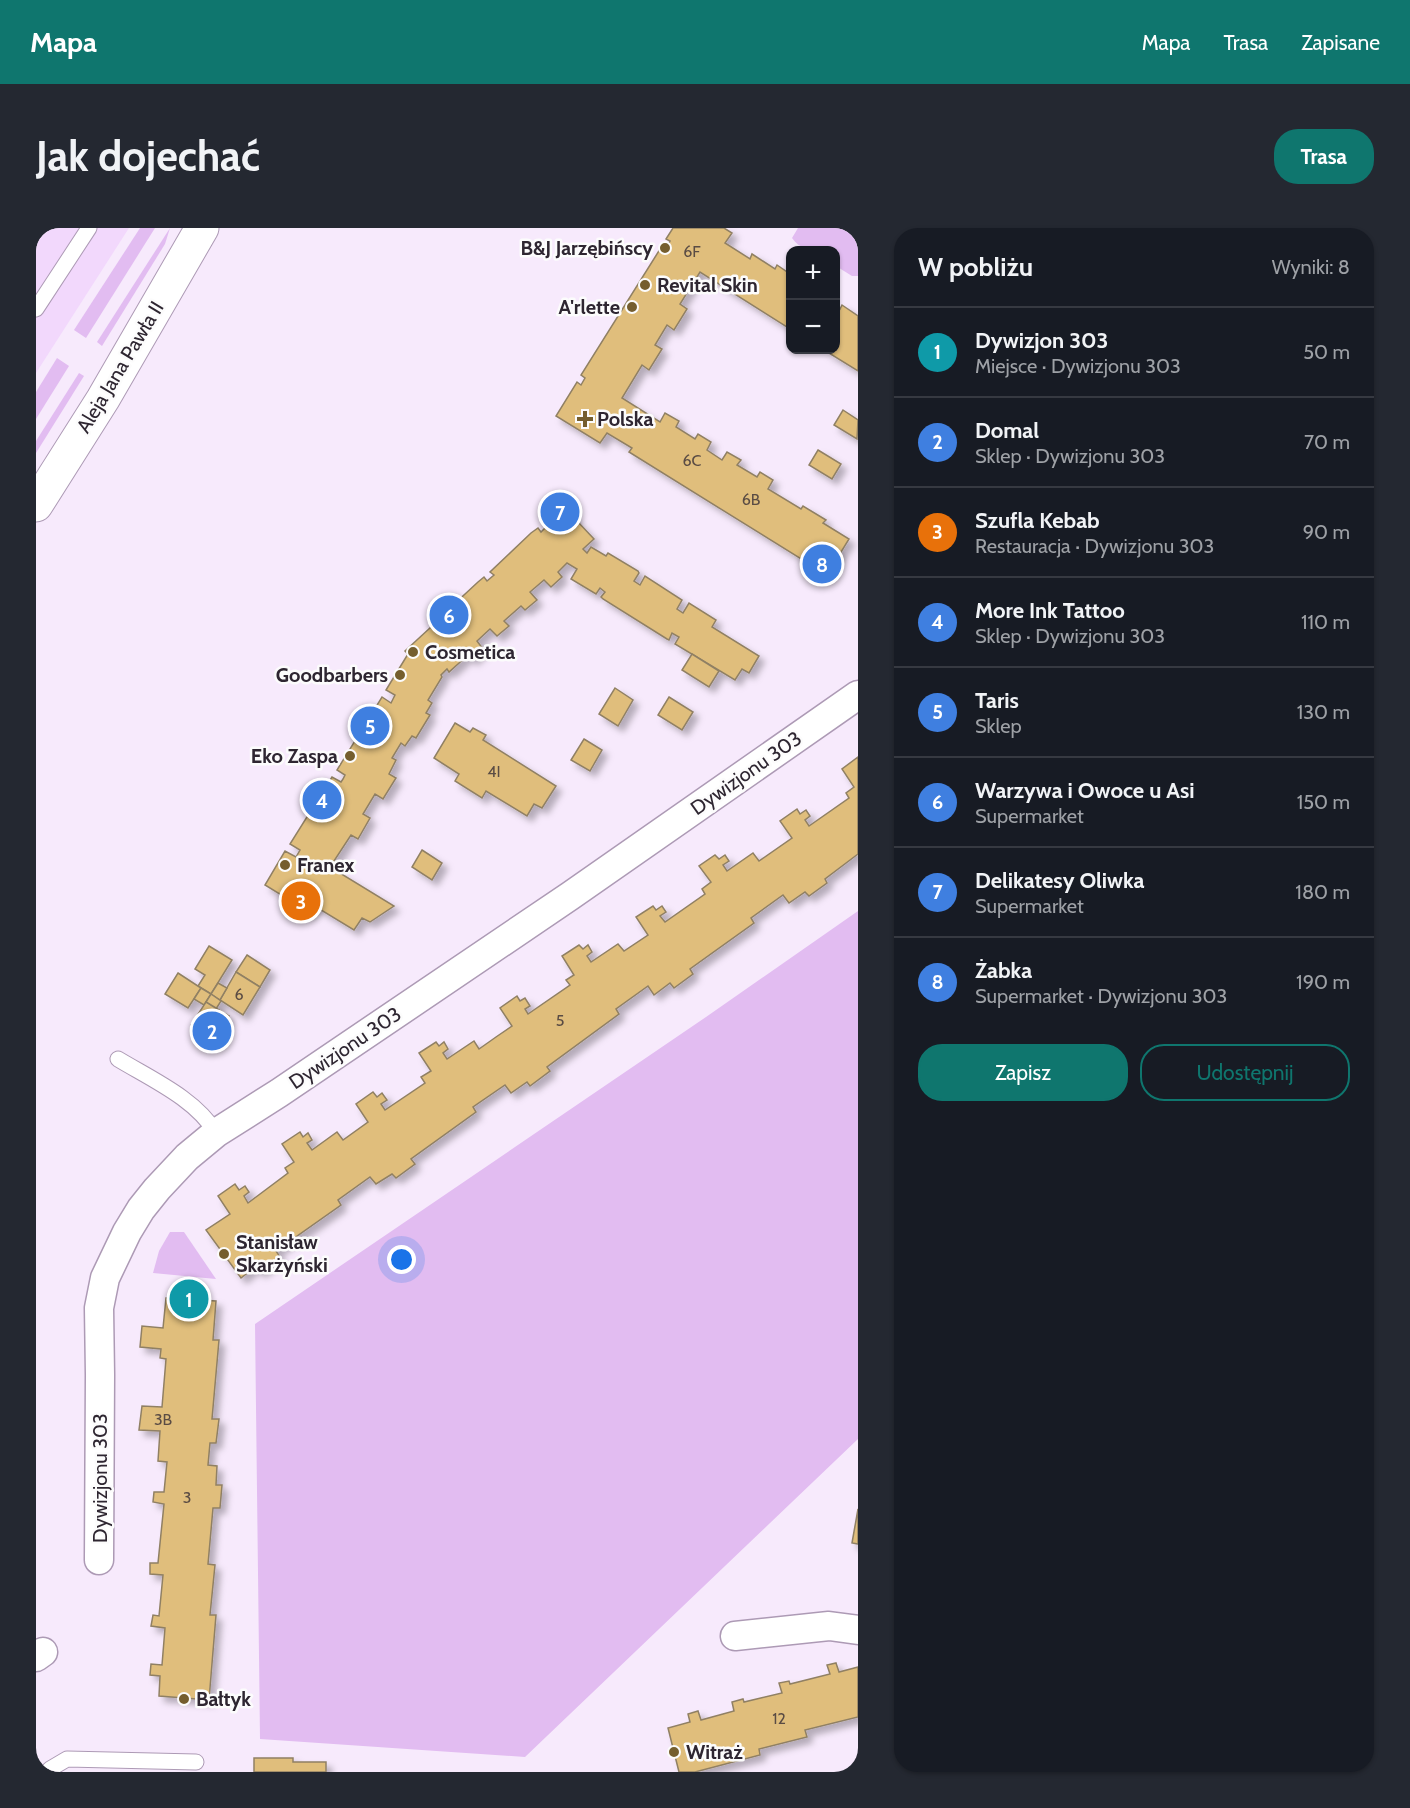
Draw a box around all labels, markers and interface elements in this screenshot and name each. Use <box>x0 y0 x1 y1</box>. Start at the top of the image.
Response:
text: Mapa <box>30 25 97 59</box>
text: Mapa <box>1142 30 1190 55</box>
text: Trasa <box>1223 30 1268 55</box>
text: Zapisane <box>1301 30 1380 55</box>
button: Trasa <box>1274 129 1374 184</box>
text: Jak dojechać <box>36 130 260 182</box>
place label: B&J Jarzębińscy <box>521 236 653 260</box>
marker: B&J Jarzębińscy <box>658 241 672 255</box>
house number: 6F <box>683 242 701 261</box>
map controls <box>786 246 840 354</box>
button: + <box>786 246 840 300</box>
text: W pobliżu <box>918 251 1033 283</box>
text: Wyniki: 8 <box>1272 255 1350 279</box>
place label: Revital Skin <box>657 273 758 297</box>
marker: Revital Skin <box>638 278 652 292</box>
place label: A'rlette <box>559 295 620 319</box>
street label: Aleja Jana Pawła II <box>71 297 169 437</box>
marker: A'rlette <box>625 300 639 314</box>
button: − <box>786 300 840 354</box>
text: Dywizjon 303 <box>975 327 1108 354</box>
text: 1 <box>934 340 941 364</box>
text: 50 m <box>1303 340 1350 364</box>
text: Miejsce · Dywizjonu 303 <box>975 354 1181 378</box>
place label: Polska <box>597 407 653 431</box>
marker: Polska <box>578 412 592 426</box>
text: Domal <box>975 417 1039 444</box>
text: 2 <box>932 430 943 454</box>
text: 70 m <box>1304 430 1350 454</box>
text: Sklep · Dywizjonu 303 <box>975 444 1165 468</box>
house number: 6C <box>683 451 702 470</box>
pin: 7 <box>540 490 580 534</box>
house number: 6B <box>742 490 761 509</box>
text: Szufla Kebab <box>975 507 1100 534</box>
text: 3 <box>932 520 943 544</box>
text: 90 m <box>1303 520 1350 544</box>
text: Restauracja · Dywizjonu 303 <box>975 534 1214 558</box>
pin: 8 <box>802 542 842 586</box>
pin: 6 <box>430 592 468 638</box>
text: More Ink Tattoo <box>975 597 1125 624</box>
text: 4 <box>931 610 944 634</box>
text: 110 m <box>1301 610 1350 634</box>
text: Sklep · Dywizjonu 303 <box>975 624 1165 648</box>
place label: Cosmetica <box>425 640 515 664</box>
marker: Cosmetica <box>406 645 420 659</box>
place label: Goodbarbers <box>276 663 388 687</box>
marker: Goodbarbers <box>393 668 407 682</box>
text: Taris <box>975 687 1019 714</box>
text: 5 <box>932 700 943 724</box>
text: 130 m <box>1297 700 1350 724</box>
pin: 5 <box>350 704 390 748</box>
text: Sklep <box>975 714 1022 738</box>
street label: Dywizjonu 303 <box>686 726 806 820</box>
place label: Eko Zaspa <box>251 744 338 768</box>
marker: Eko Zaspa <box>343 749 357 763</box>
house number: 4I <box>487 762 501 781</box>
text: Warzywa i Owoce u Asi <box>975 777 1195 804</box>
pin: 4 <box>302 778 342 822</box>
text: 6 <box>932 790 943 814</box>
text: 150 m <box>1297 790 1350 814</box>
text: Supermarket <box>975 804 1084 828</box>
place label: Franex <box>297 853 354 877</box>
marker: Franex <box>278 858 292 872</box>
text: Delikatesy Oliwka <box>975 867 1145 894</box>
pin: 3 <box>282 878 320 924</box>
text: 7 <box>932 880 943 904</box>
text: 180 m <box>1295 880 1350 904</box>
text: Supermarket <box>975 894 1084 918</box>
text: Żabka <box>975 957 1032 984</box>
text: 8 <box>931 970 944 994</box>
text: 190 m <box>1296 970 1350 994</box>
text: Supermarket · Dywizjonu 303 <box>975 984 1227 1008</box>
house number: 6 <box>234 985 244 1004</box>
street label: Dywizjonu 303 <box>284 1002 406 1094</box>
pin: 2 <box>192 1008 231 1054</box>
house number: 5 <box>556 1011 564 1030</box>
button: Zapisz <box>918 1044 1128 1101</box>
button: Udostępnij <box>1140 1044 1350 1101</box>
place label: Stanisław Skarżyński <box>236 1230 328 1277</box>
your location <box>387 1245 416 1274</box>
marker: Stanisław Skarżyński <box>217 1247 231 1261</box>
pin: 1 <box>170 1276 208 1322</box>
house number: 3B <box>154 1410 173 1429</box>
street label: Dywizjonu 303 <box>88 1413 112 1543</box>
house number: 3 <box>183 1488 191 1507</box>
place label: Bałtyk <box>196 1687 251 1711</box>
marker: Bałtyk <box>177 1692 191 1706</box>
house number: 12 <box>772 1709 786 1728</box>
place label: Witraż <box>686 1740 743 1764</box>
marker: Witraż <box>667 1745 681 1759</box>

